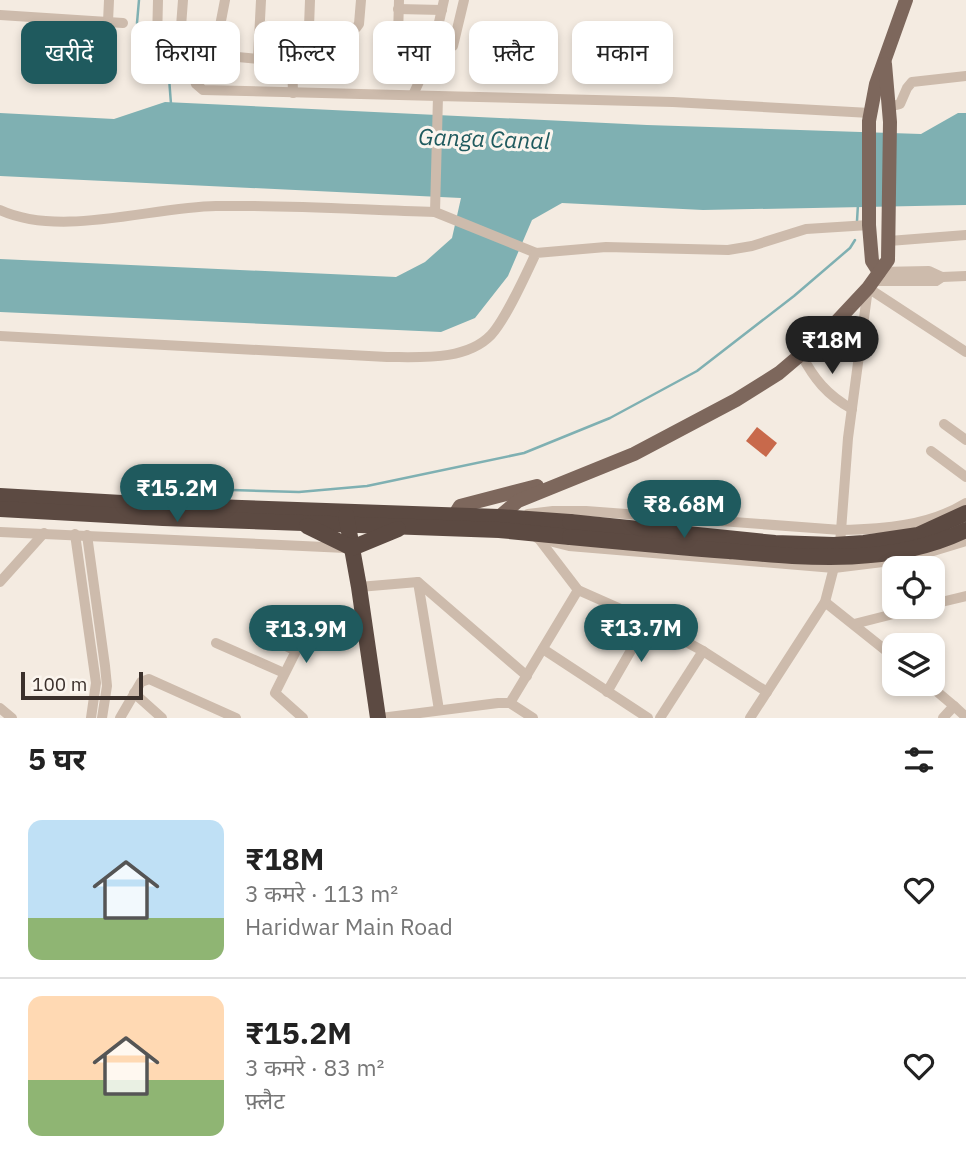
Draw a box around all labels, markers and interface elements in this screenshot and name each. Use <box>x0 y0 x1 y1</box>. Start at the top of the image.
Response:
chip: खरीदें <box>21 21 117 84</box>
chip: किराया <box>131 21 240 84</box>
chip: फ़िल्टर <box>254 21 359 84</box>
chip: नया <box>373 21 455 84</box>
chip: फ़्लैट <box>469 21 558 84</box>
chip: मकान <box>572 21 673 84</box>
water label: Ganga Canal <box>418 121 551 155</box>
pin: ₹18M <box>791 316 873 376</box>
text: ₹18M <box>802 324 862 354</box>
pin: ₹15.2M <box>120 464 234 524</box>
text: ₹15.2M <box>136 472 218 502</box>
pin: ₹8.68M <box>627 480 741 540</box>
text: ₹8.68M <box>643 488 725 518</box>
map controls <box>882 556 945 696</box>
button: locate <box>882 556 945 619</box>
pin: ₹13.7M <box>584 604 698 664</box>
pin: ₹13.9M <box>249 606 363 665</box>
text: ₹13.7M <box>600 612 682 642</box>
text: ₹13.9M <box>265 613 347 643</box>
button: layers <box>882 633 945 696</box>
scale bar <box>21 669 144 701</box>
text: 100 m <box>32 672 87 696</box>
text: 5 घर <box>28 739 86 778</box>
icon: filters <box>900 741 938 779</box>
text: ₹18M <box>245 839 324 878</box>
icon: home <box>84 848 168 932</box>
icon: heart <box>900 871 938 909</box>
text: 3 कमरे · 113 m² <box>245 878 398 908</box>
text: Haridwar Main Road <box>245 911 453 941</box>
text: ₹15.2M <box>245 1013 352 1052</box>
icon: home <box>84 1024 168 1108</box>
icon: heart <box>900 1047 938 1085</box>
text: 3 कमरे · 83 m² <box>245 1052 384 1082</box>
text: फ़्लैट <box>245 1085 285 1115</box>

